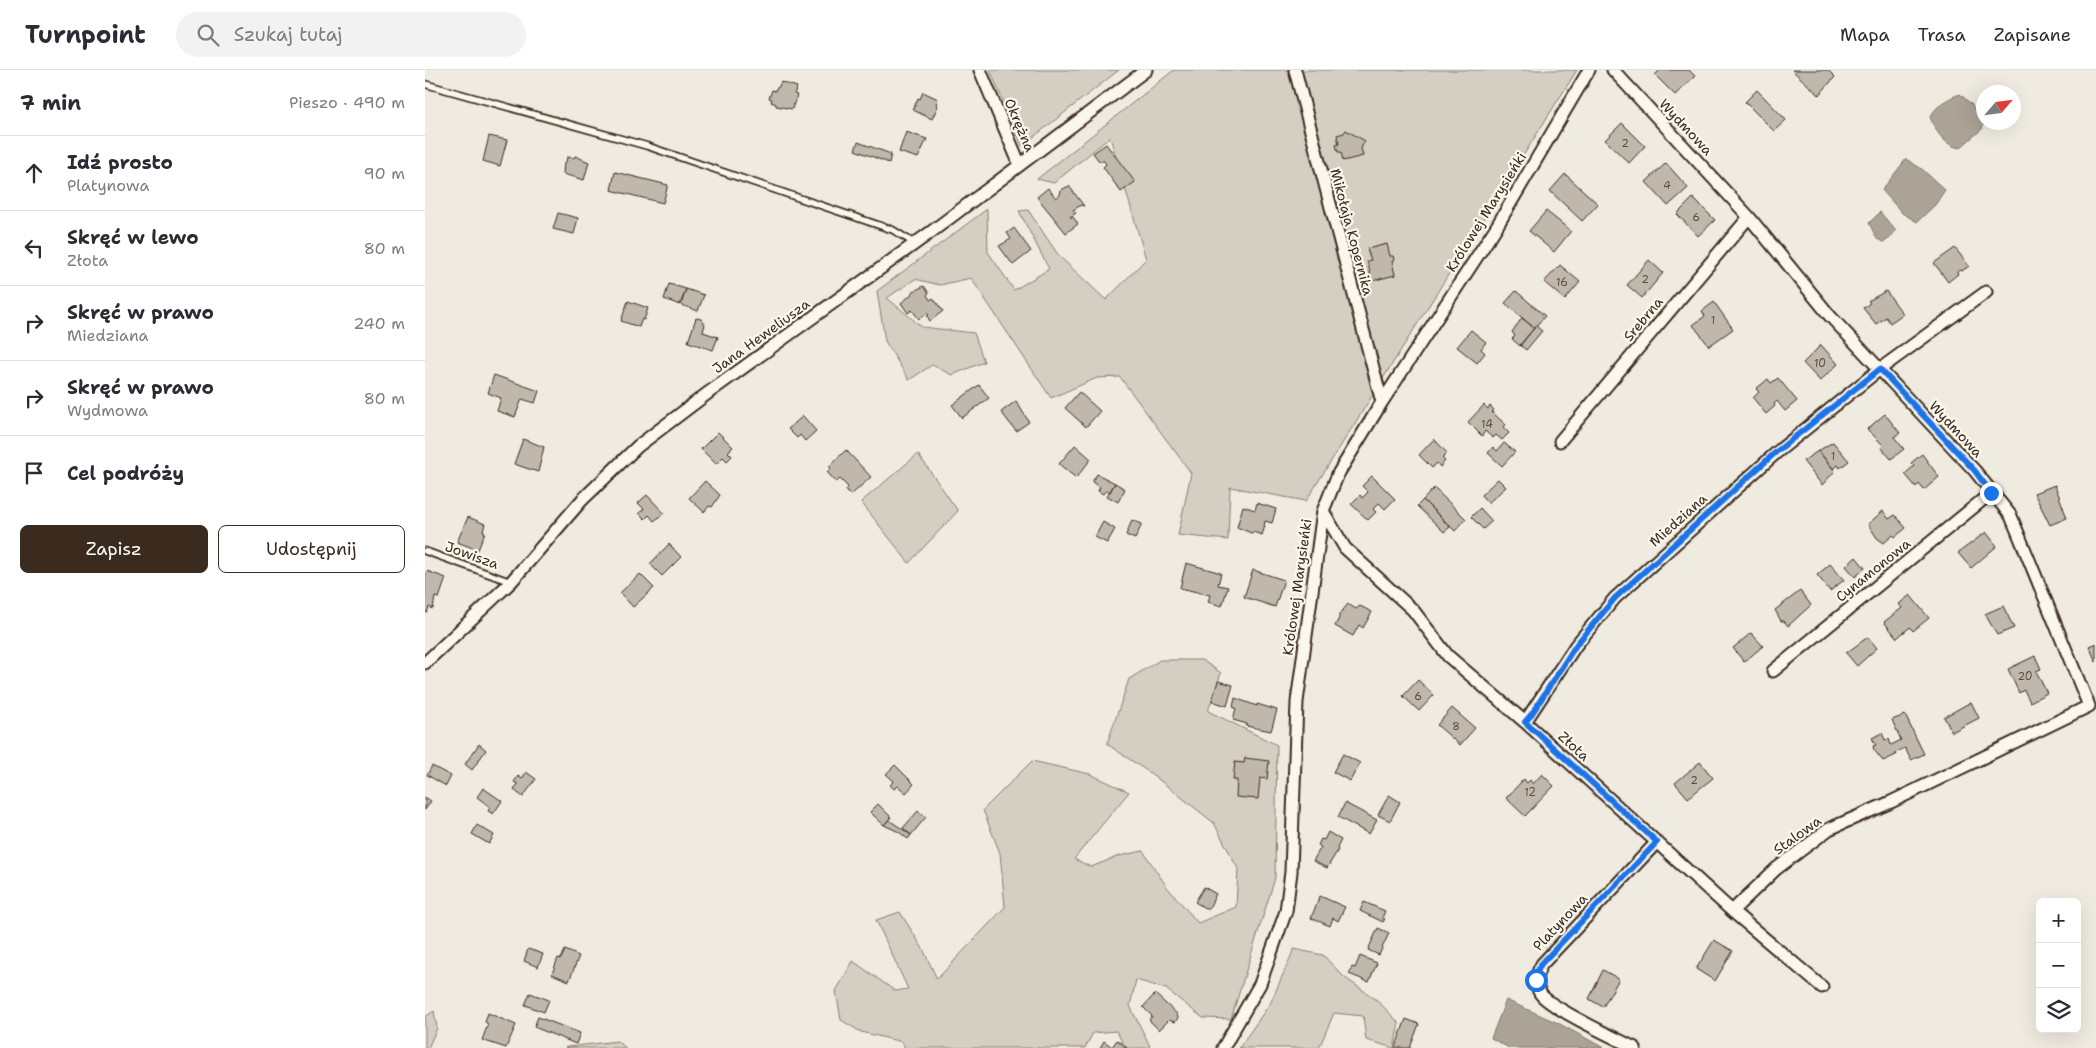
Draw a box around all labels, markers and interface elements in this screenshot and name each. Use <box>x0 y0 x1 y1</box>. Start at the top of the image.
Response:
search box <box>176 12 526 57</box>
text: Turnpoint <box>25 19 146 51</box>
icon: search <box>194 21 222 49</box>
text: Szukaj tutaj <box>234 22 342 47</box>
text: Mapa <box>1840 23 1890 47</box>
text: Trasa <box>1918 23 1966 47</box>
text: Zapisane <box>1994 23 2071 47</box>
north arrow <box>1976 85 2021 130</box>
text: 7 min <box>20 89 81 117</box>
text: Pieszo · 490 m <box>289 92 405 113</box>
street label: Okrężna <box>1001 95 1039 155</box>
street label: Wydmowa <box>1655 95 1717 159</box>
house number: 2 <box>1621 136 1629 151</box>
street label: Królowej Marysieńki <box>1442 149 1530 275</box>
text: Idź prosto <box>67 150 173 175</box>
icon: ahead <box>20 159 48 187</box>
text: 90 m <box>364 163 405 184</box>
street label: Mikołaja Kopernika <box>1326 167 1378 298</box>
text: Platynowa <box>67 175 149 196</box>
house number: 4 <box>1663 178 1671 193</box>
house number: 6 <box>1692 210 1700 225</box>
text: Skręć w lewo <box>67 225 199 250</box>
icon: left <box>20 234 48 262</box>
text: 80 m <box>364 238 405 259</box>
text: Złota <box>67 250 108 271</box>
house number: 2 <box>1641 272 1649 287</box>
house number: 16 <box>1556 275 1568 290</box>
street label: Srebrna <box>1619 293 1667 345</box>
street label: Jana Heweliusza <box>709 294 813 377</box>
text: Skręć w prawo <box>67 300 214 325</box>
icon: right <box>20 309 48 337</box>
text: 240 m <box>353 313 405 334</box>
house number: 1 <box>1711 313 1715 328</box>
text: Miedziana <box>67 325 149 346</box>
house number: 10 <box>1814 356 1826 371</box>
text: Skręć w prawo <box>67 375 214 400</box>
icon: right <box>20 384 48 412</box>
text: 80 m <box>364 388 405 409</box>
street label: Wydmowa <box>1925 397 1987 461</box>
text: Wydmowa <box>67 400 148 421</box>
house number: 14 <box>1481 417 1493 432</box>
house number: 1 <box>1831 449 1835 464</box>
icon: arrive <box>20 459 48 487</box>
text: Cel podróży <box>67 461 184 486</box>
route end <box>1980 482 2003 505</box>
street label: Miedziana <box>1645 489 1711 551</box>
street label: Królowej Marysieńki <box>1278 518 1316 656</box>
button: Zapisz <box>20 525 208 573</box>
button: Udostępnij <box>218 525 405 573</box>
street label: Cynamonowa <box>1832 534 1914 606</box>
street label: Jowisza <box>443 537 502 573</box>
house number: 20 <box>2017 669 2033 684</box>
house number: 6 <box>1414 689 1422 704</box>
house number: 8 <box>1452 719 1460 734</box>
street label: Złota <box>1555 727 1594 765</box>
house number: 2 <box>1690 773 1698 788</box>
house number: 12 <box>1524 785 1536 800</box>
street label: Stalowa <box>1769 811 1825 858</box>
street label: Platynowa <box>1529 889 1591 955</box>
map controls <box>2036 898 2081 1033</box>
button: + <box>2036 898 2081 943</box>
button: − <box>2036 943 2081 988</box>
route start <box>1525 969 1548 992</box>
button: layers <box>2036 988 2081 1033</box>

